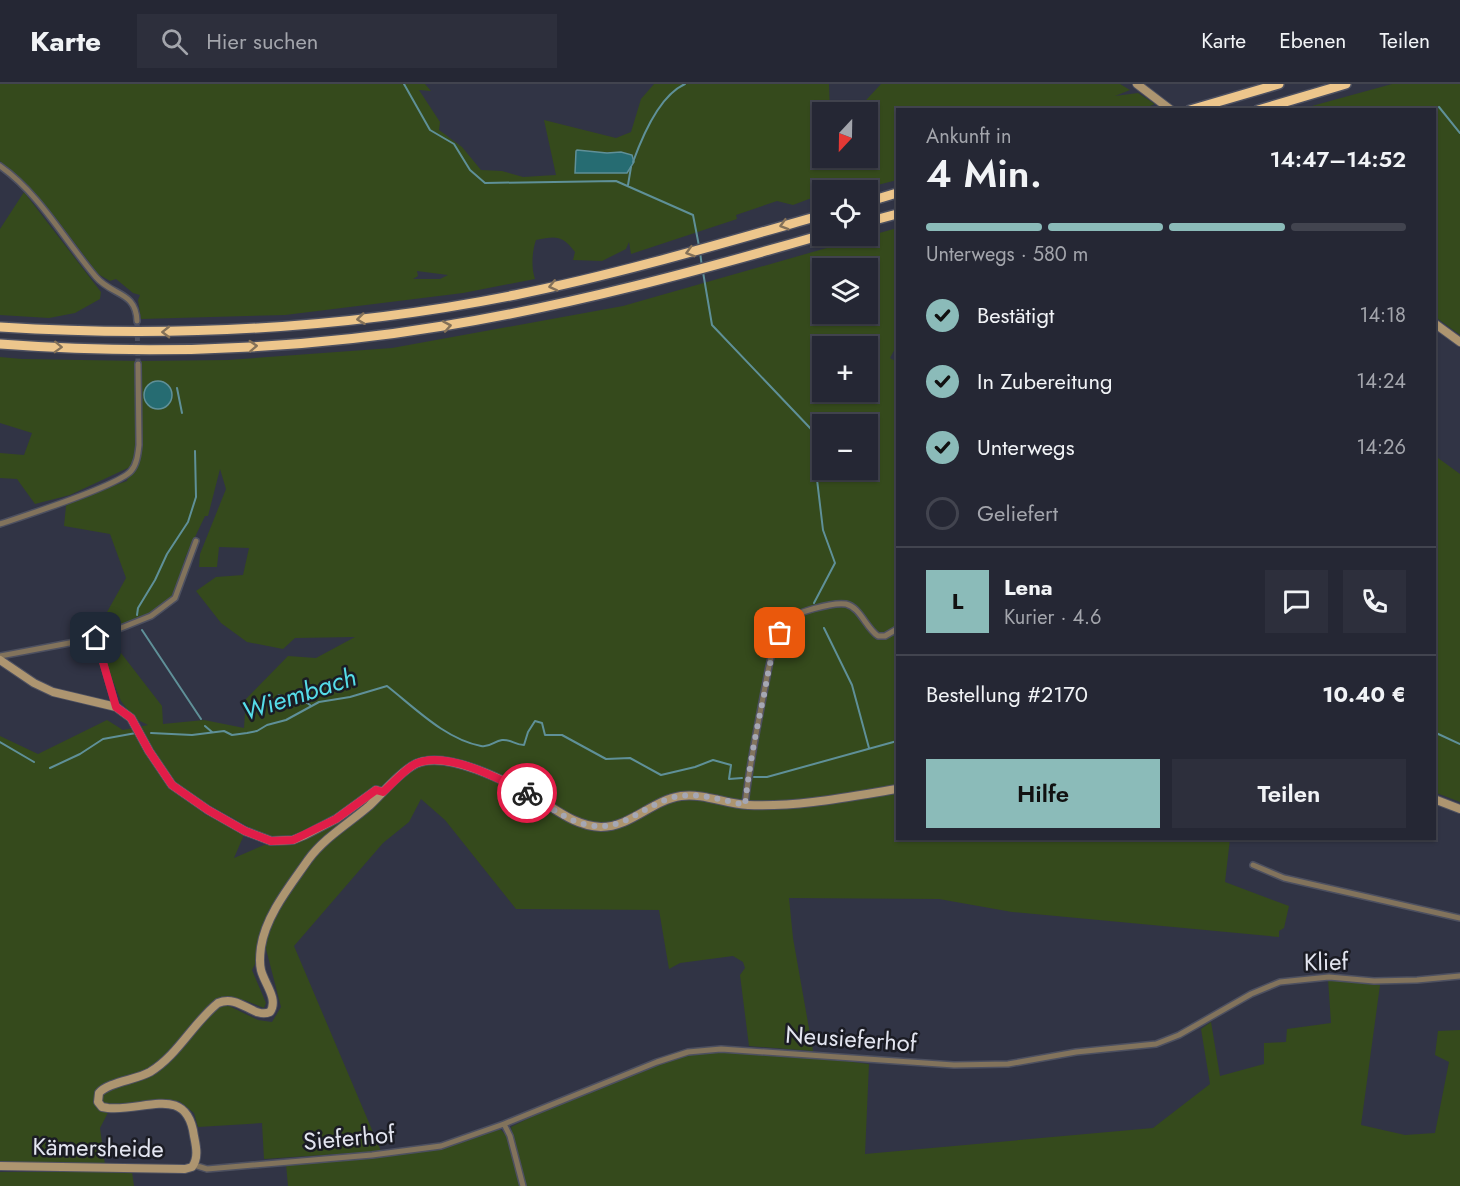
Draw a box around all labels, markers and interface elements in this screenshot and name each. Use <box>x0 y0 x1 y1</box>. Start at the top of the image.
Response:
search box <box>137 14 557 68</box>
text: Karte <box>30 21 101 62</box>
icon: search <box>158 25 191 58</box>
text: Hier suchen <box>206 25 318 57</box>
text: Karte <box>1201 26 1246 56</box>
text: Ebenen <box>1279 26 1346 56</box>
text: Teilen <box>1379 26 1430 56</box>
north arrow <box>812 102 878 168</box>
map controls <box>812 102 878 480</box>
text: Ankunft in <box>926 122 1012 151</box>
text: 14:47–14:52 <box>1270 143 1406 175</box>
text: 4 Min. <box>926 145 1042 202</box>
button: locate <box>812 180 878 246</box>
one-way arrow <box>779 218 789 231</box>
text: Unterwegs · 580 m <box>926 240 1088 269</box>
one-way arrow <box>685 245 695 257</box>
button: layers <box>812 258 878 324</box>
one-way arrow <box>548 279 558 292</box>
icon: check <box>926 299 959 332</box>
text: Bestätigt <box>977 299 1054 331</box>
text: 14:18 <box>1359 301 1406 330</box>
one-way arrow <box>356 312 366 324</box>
one-way arrow <box>443 320 452 332</box>
one-way arrow <box>162 325 171 338</box>
button: + <box>812 336 878 402</box>
one-way arrow <box>249 340 258 353</box>
one-way arrow <box>54 341 63 354</box>
icon: check <box>926 365 959 398</box>
text: In Zubereitung <box>977 365 1112 397</box>
text: 14:24 <box>1356 367 1406 396</box>
button: − <box>812 414 878 480</box>
icon: check <box>926 431 959 464</box>
text: Unterwegs <box>977 431 1075 463</box>
text: 14:26 <box>1356 433 1406 462</box>
text: Geliefert <box>977 497 1058 529</box>
button: chat <box>1265 570 1328 633</box>
button: phone <box>1343 570 1406 633</box>
text: Lena <box>1004 571 1053 603</box>
text: L <box>952 585 963 617</box>
text: Kurier · 4.6 <box>1004 603 1102 632</box>
pin <box>754 607 805 658</box>
pin <box>70 612 121 663</box>
icon: bag <box>763 616 796 649</box>
icon: home <box>79 621 112 654</box>
water label: Wiembach <box>237 658 361 730</box>
text: Bestellung #2170 <box>926 678 1088 710</box>
text: 10.40 € <box>1322 678 1406 710</box>
button: Hilfe <box>926 759 1160 828</box>
button: Teilen <box>1172 759 1406 828</box>
courier <box>497 763 557 823</box>
icon: bike <box>511 777 544 810</box>
street label: Klief <box>1303 944 1350 979</box>
street label: Neusieferhof <box>784 1016 919 1061</box>
street label: Sieferhof <box>302 1116 397 1159</box>
street label: Kämersheide <box>32 1129 164 1166</box>

